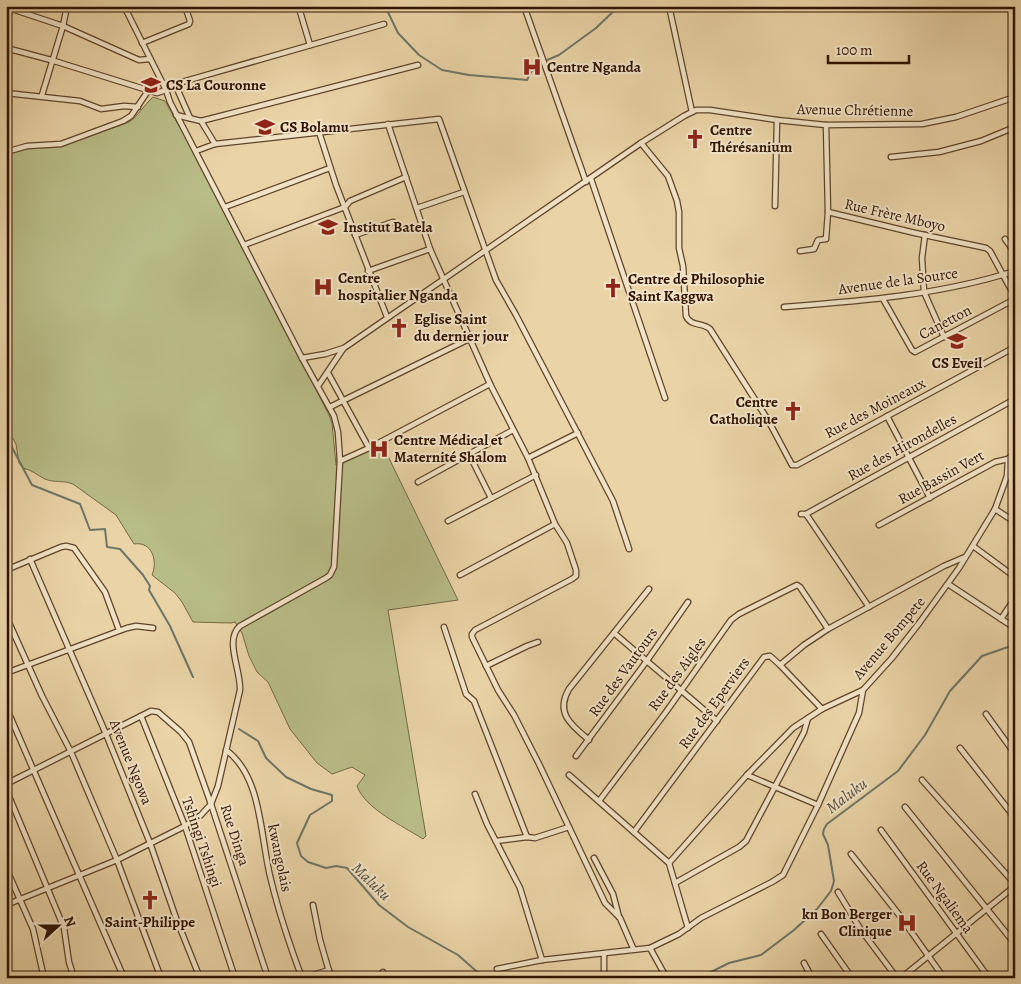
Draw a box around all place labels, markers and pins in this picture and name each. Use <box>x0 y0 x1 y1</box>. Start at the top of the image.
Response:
hospital icon: Centre Nganda <box>521 56 543 78</box>
place label: Centre Nganda <box>547 57 642 77</box>
school or university icon: CS La Couronne <box>140 74 162 96</box>
place label: CS La Couronne <box>166 75 266 95</box>
school or university icon: CS Bolamu <box>254 116 276 138</box>
place label: CS Bolamu <box>280 117 350 137</box>
place label: Centre Thérésanium <box>710 120 793 157</box>
church icon: Centre Thérésanium <box>684 128 706 150</box>
school or university icon: Institut Batela <box>317 216 339 238</box>
place label: Institut Batela <box>343 217 434 237</box>
place label: Centre hospitalier Nganda <box>338 268 459 305</box>
place label: Centre de Philosophie Saint Kaggwa <box>628 269 765 306</box>
hospital icon: Centre hospitalier Nganda <box>312 276 334 298</box>
church icon: Centre de Philosophie Saint Kaggwa <box>602 277 624 299</box>
place label: Eglise Saint du dernier jour <box>414 309 509 346</box>
church icon: Eglise Saint du dernier jour <box>388 317 410 339</box>
school or university icon: CS Eveil <box>946 330 968 352</box>
place label: CS Eveil <box>932 353 982 373</box>
place label: Centre Catholique <box>709 392 778 429</box>
church icon: Centre Catholique <box>782 400 804 422</box>
place label: Centre Médical et Maternité Shalom <box>394 430 507 467</box>
hospital icon: Centre Médical et Maternité Shalom <box>368 438 390 460</box>
church icon: Saint-Philippe <box>139 889 161 911</box>
place label: kn Bon Berger Clinique <box>802 904 892 941</box>
place label: Saint-Philippe <box>105 912 195 932</box>
hospital icon: kn Bon Berger Clinique <box>896 912 918 934</box>

